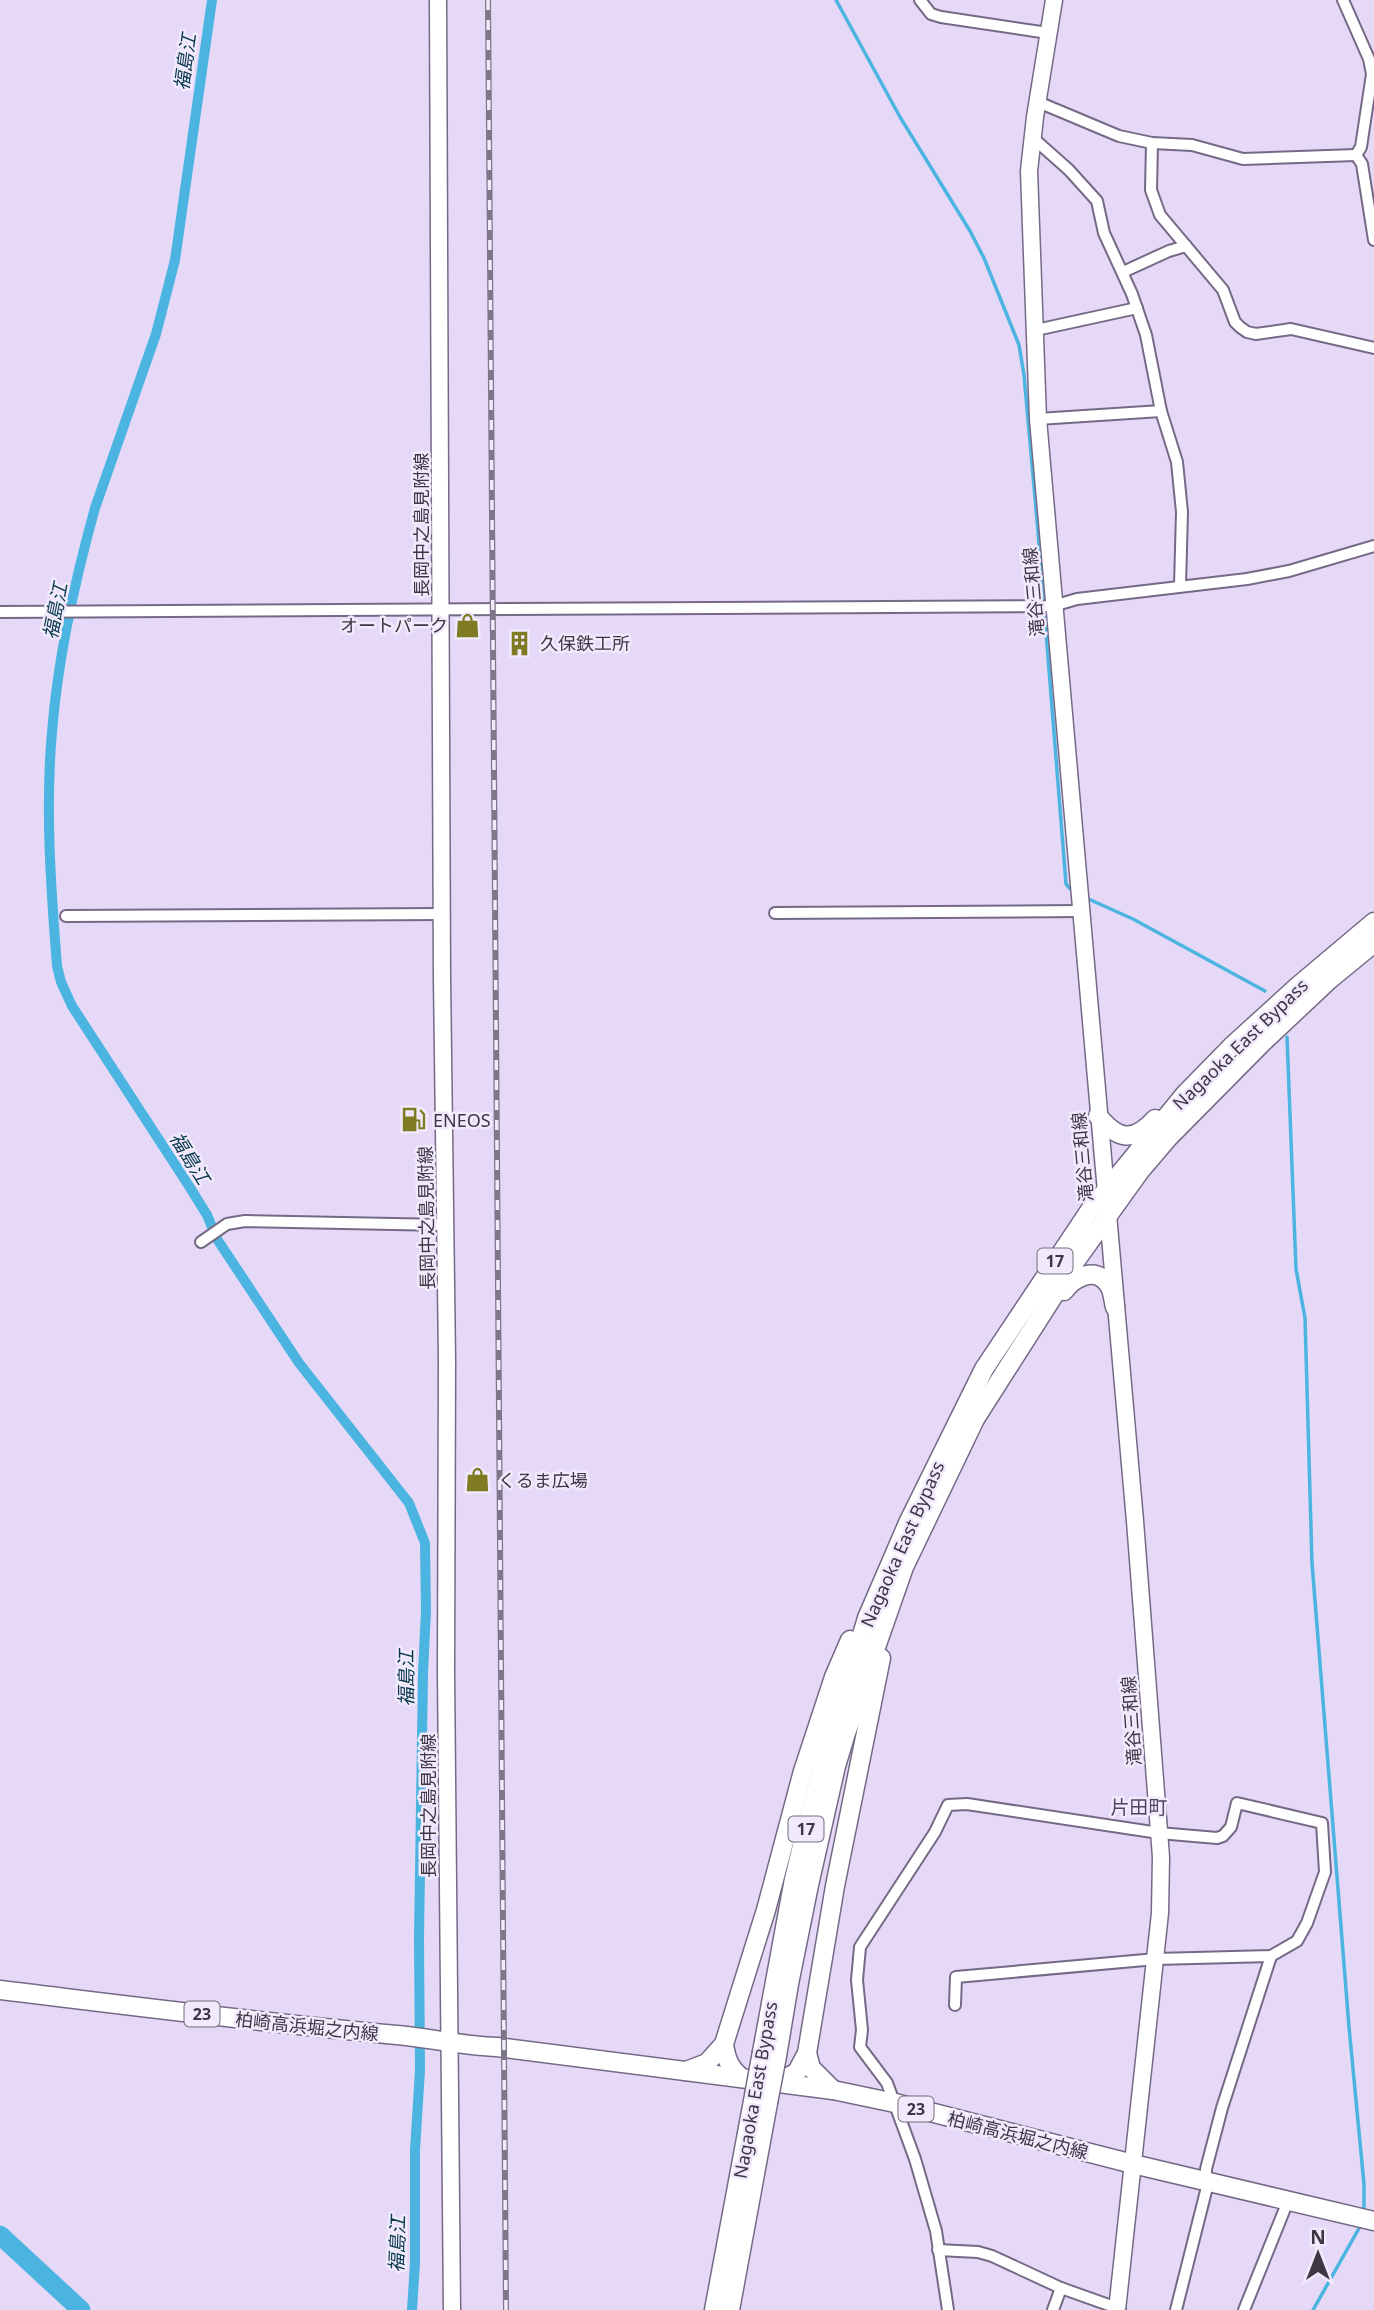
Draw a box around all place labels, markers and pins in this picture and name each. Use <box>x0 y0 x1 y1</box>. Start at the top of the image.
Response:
shop icon: オートパーク <box>454 611 482 639</box>
place label: オートパーク <box>340 613 448 637</box>
building icon: 久保鉄工所 <box>506 629 534 657</box>
place label: 久保鉄工所 <box>540 631 630 655</box>
fuel station icon: ENEOS <box>399 1106 427 1134</box>
place label: ENEOS <box>433 1108 491 1132</box>
shop icon: くるま広場 <box>464 1466 492 1494</box>
place label: くるま広場 <box>498 1468 588 1492</box>

